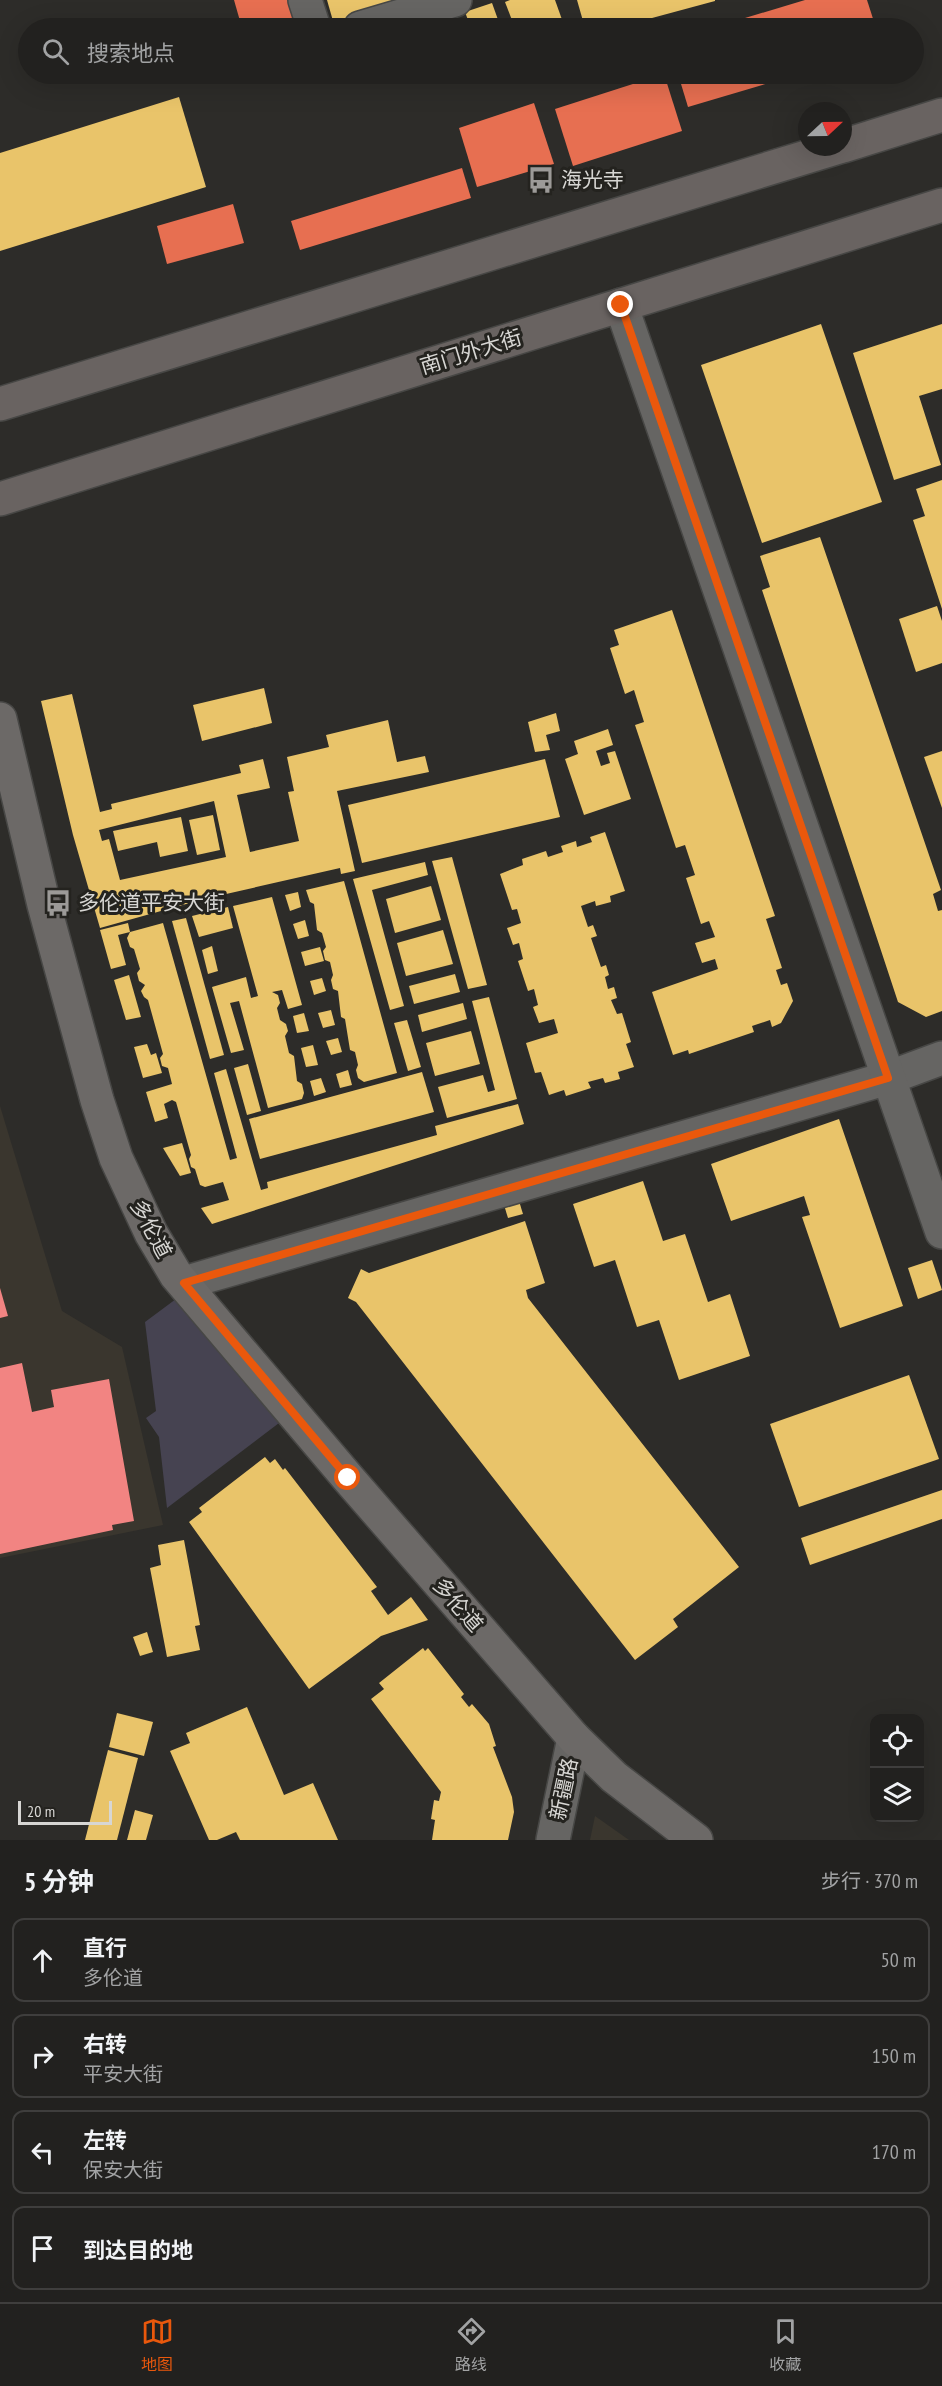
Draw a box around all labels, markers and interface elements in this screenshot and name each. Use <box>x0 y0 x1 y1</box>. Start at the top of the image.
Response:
search box <box>18 18 924 84</box>
icon: search <box>39 35 72 68</box>
text: 搜索地点 <box>87 39 175 67</box>
north arrow <box>798 102 852 156</box>
bus stop icon: 海光寺 <box>526 165 556 195</box>
place label: 海光寺 <box>561 166 624 193</box>
route end <box>607 291 633 317</box>
street label: 南门外大街 <box>417 323 525 380</box>
bus stop icon: 多伦道平安大街 <box>43 888 73 918</box>
place label: 多伦道平安大街 <box>78 889 225 916</box>
street label: 多伦道 <box>125 1195 178 1263</box>
route start <box>334 1464 360 1490</box>
street label: 多伦道 <box>428 1572 489 1637</box>
map controls <box>870 1714 924 1822</box>
button: locate <box>870 1714 924 1768</box>
street label: 新疆路 <box>544 1755 583 1823</box>
button: layers <box>870 1768 924 1822</box>
scale bar <box>18 1798 112 1826</box>
text: 20 m <box>27 1801 55 1821</box>
text: 5 分钟 <box>24 1865 94 1898</box>
text: 步行 · 370 m <box>821 1868 918 1894</box>
text: 直行 <box>83 1934 127 1962</box>
icon: ahead <box>26 1944 59 1977</box>
text: 50 m <box>881 1947 916 1973</box>
text: 多伦道 <box>83 1965 143 1991</box>
text: 右转 <box>83 2030 127 2058</box>
icon: right <box>26 2040 59 2073</box>
text: 150 m <box>872 2043 916 2069</box>
text: 平安大街 <box>83 2061 163 2087</box>
text: 左转 <box>83 2126 127 2154</box>
icon: left <box>26 2136 59 2169</box>
text: 170 m <box>872 2139 916 2165</box>
text: 保安大街 <box>83 2157 163 2183</box>
icon: arrive <box>26 2232 59 2265</box>
text: 到达目的地 <box>83 2236 193 2264</box>
tab: 地图 <box>141 2315 174 2375</box>
tab: 路线 <box>455 2315 488 2375</box>
tab: 收藏 <box>769 2315 802 2375</box>

